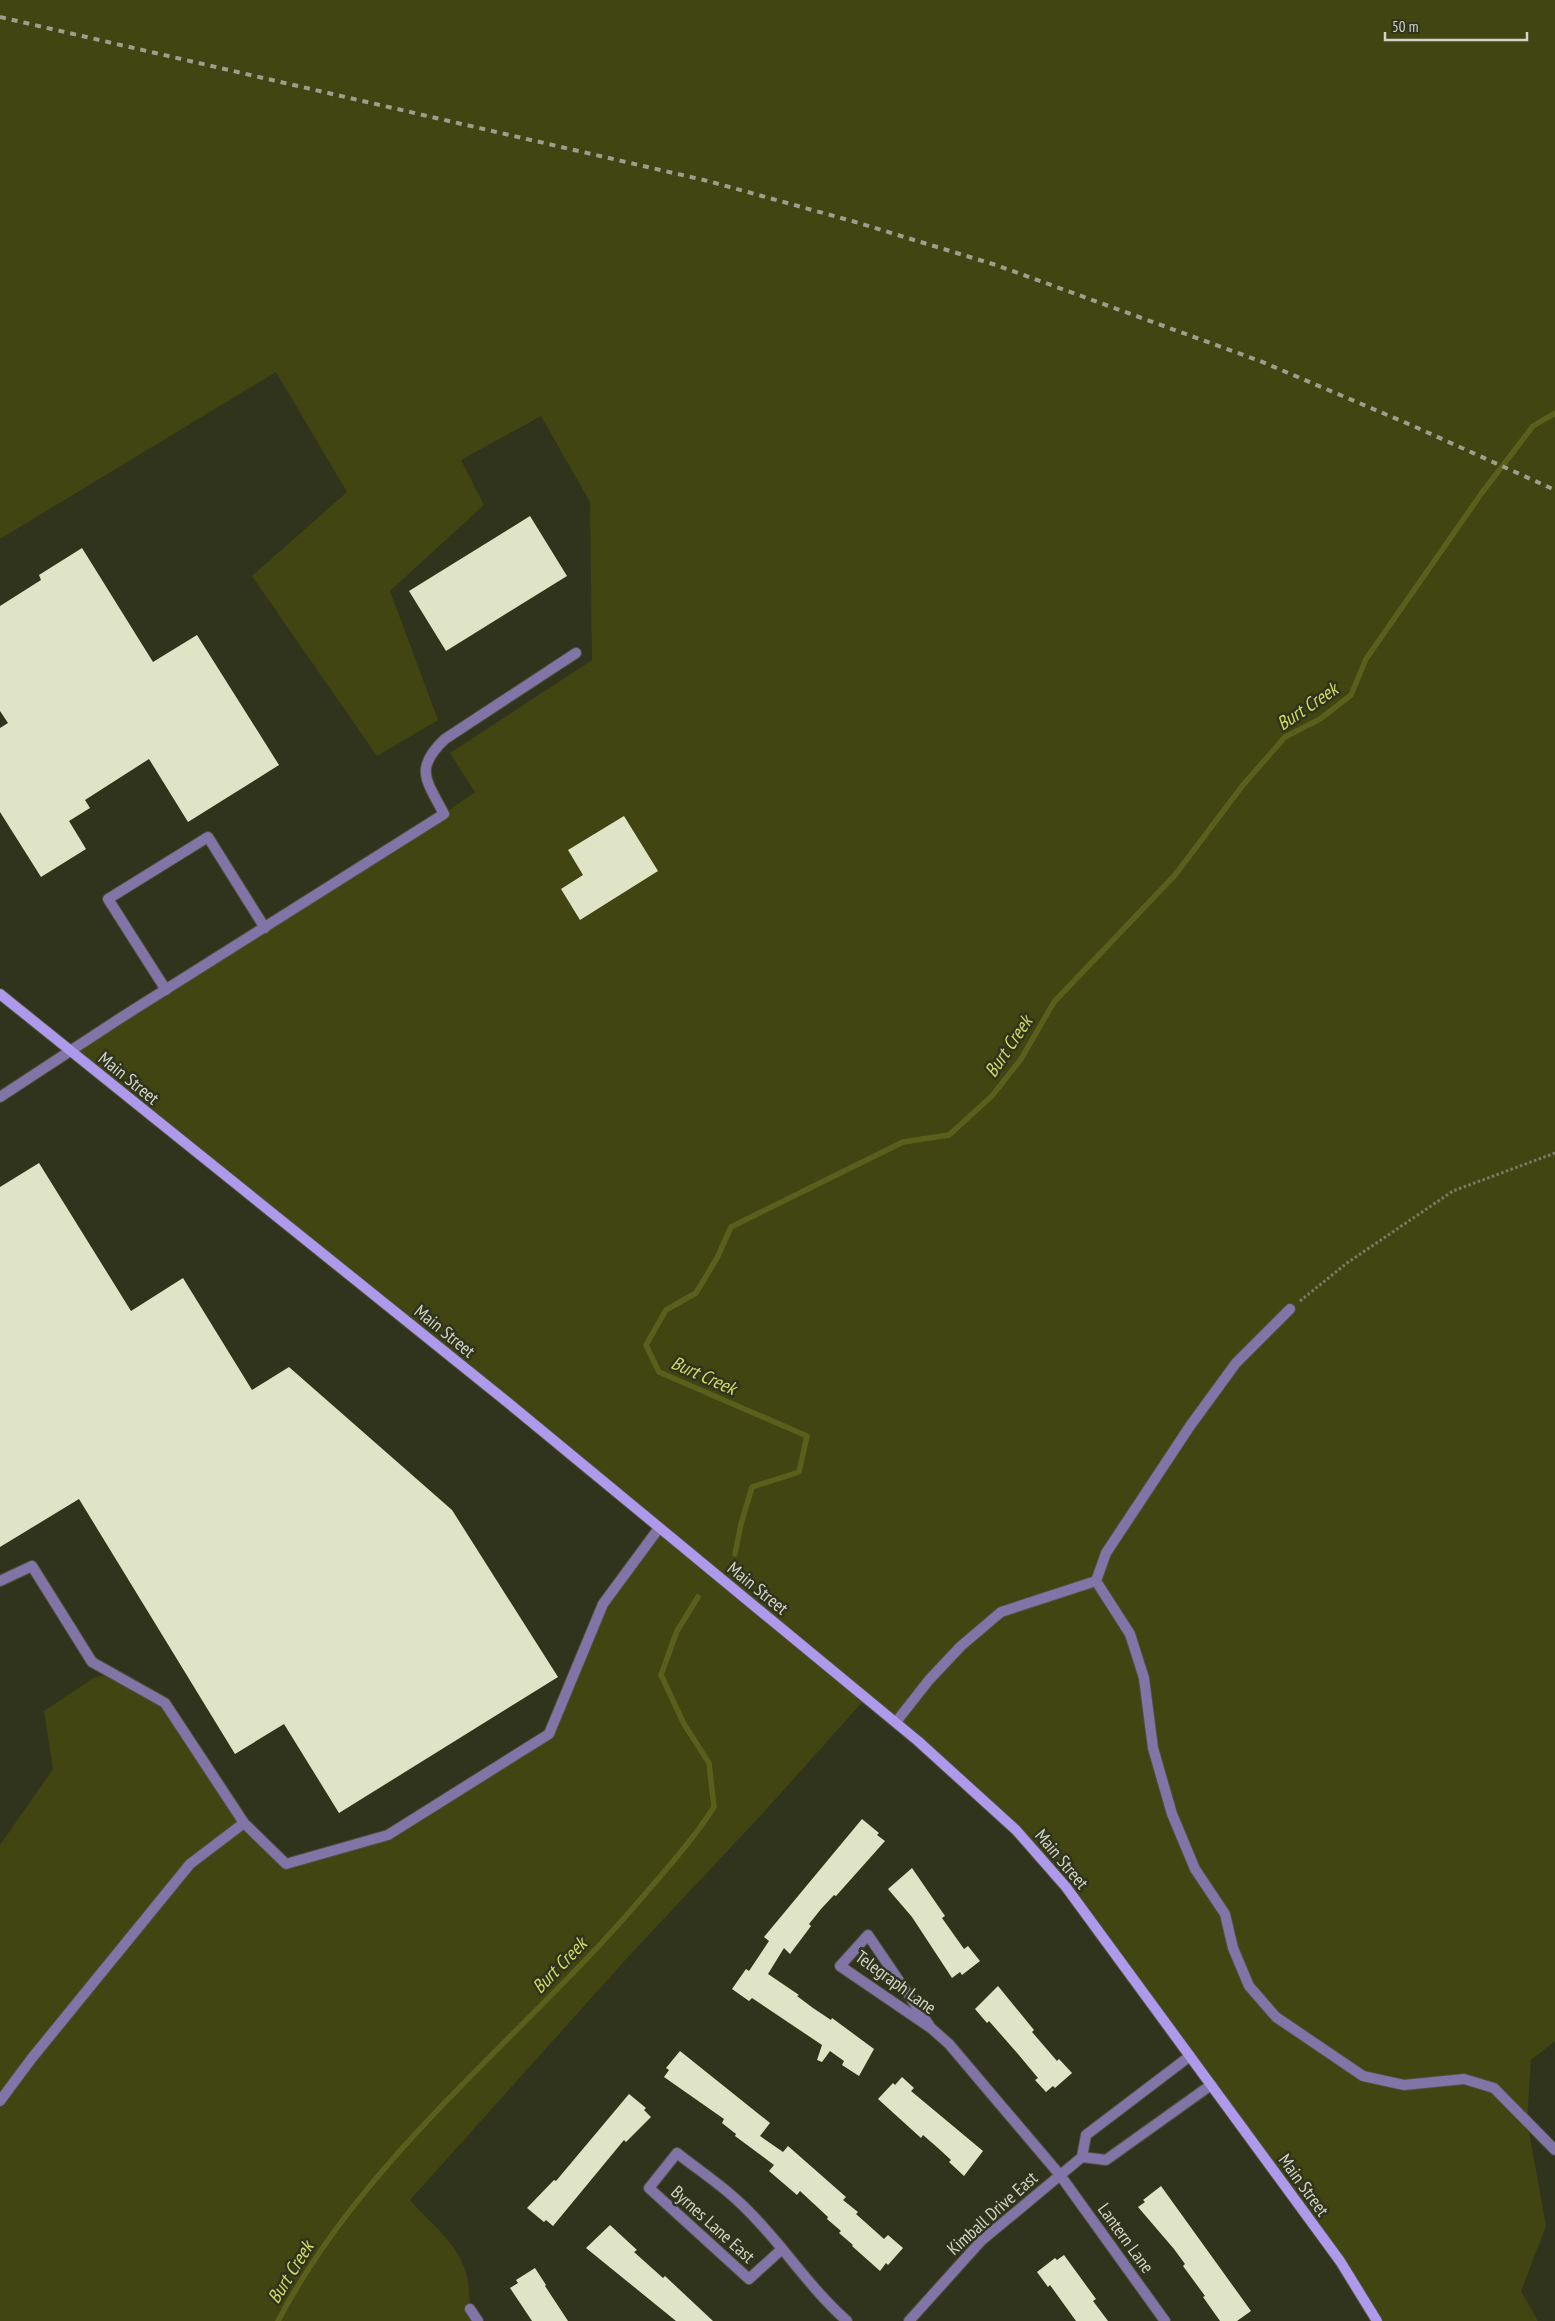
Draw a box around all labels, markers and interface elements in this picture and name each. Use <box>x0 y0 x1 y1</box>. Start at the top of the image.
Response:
scale bar <box>1385 10 1528 42</box>
text: 50 m <box>1392 17 1418 36</box>
water label: Burt Creek <box>1272 675 1344 735</box>
water label: Burt Creek <box>979 1009 1039 1081</box>
street label: Main Street <box>94 1047 164 1109</box>
street label: Main Street <box>410 1300 480 1362</box>
water label: Burt Creek <box>668 1350 743 1401</box>
street label: Main Street <box>723 1557 793 1619</box>
street label: Main Street <box>1030 1824 1094 1894</box>
water label: Burt Creek <box>527 1930 593 1998</box>
street label: Telegraph Lane <box>851 1945 941 2019</box>
street label: Main Street <box>1274 2149 1334 2221</box>
street label: Kimball Drive East <box>942 2166 1042 2260</box>
street label: Byrnes Lane East <box>666 2180 760 2268</box>
street label: Lantern Lane <box>1093 2198 1159 2278</box>
water label: Burt Creek <box>262 2234 320 2307</box>

